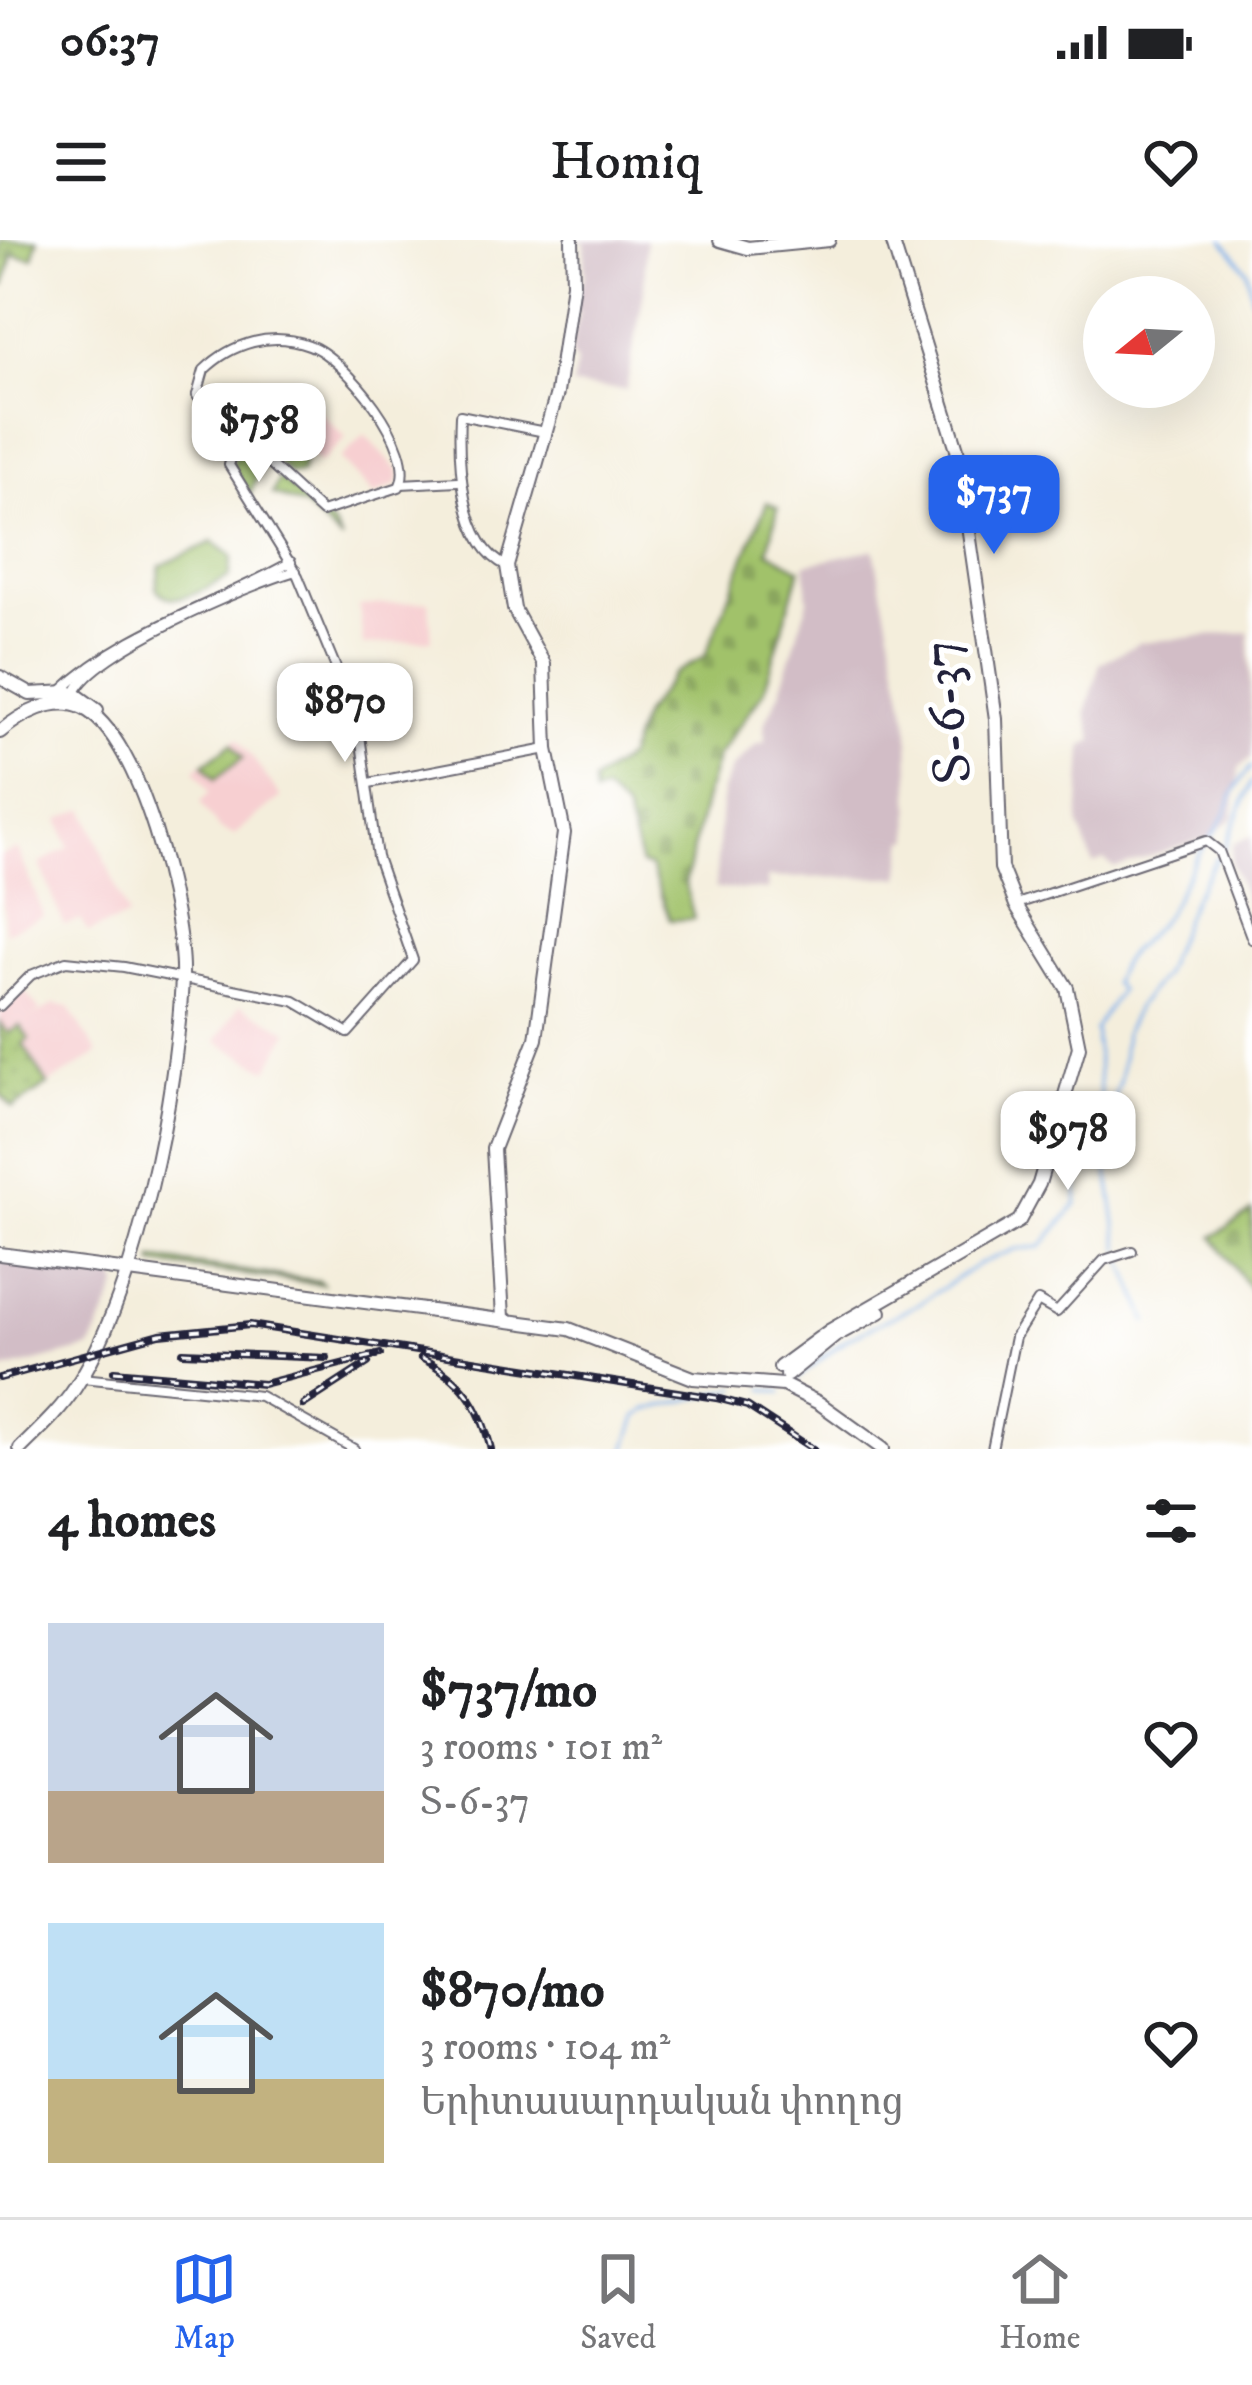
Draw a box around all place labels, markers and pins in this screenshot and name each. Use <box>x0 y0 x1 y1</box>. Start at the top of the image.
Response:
pin: $758 <box>188 383 330 485</box>
pin: $737 <box>923 455 1065 557</box>
pin: $870 <box>274 663 416 765</box>
pin: $978 <box>997 1091 1139 1193</box>

